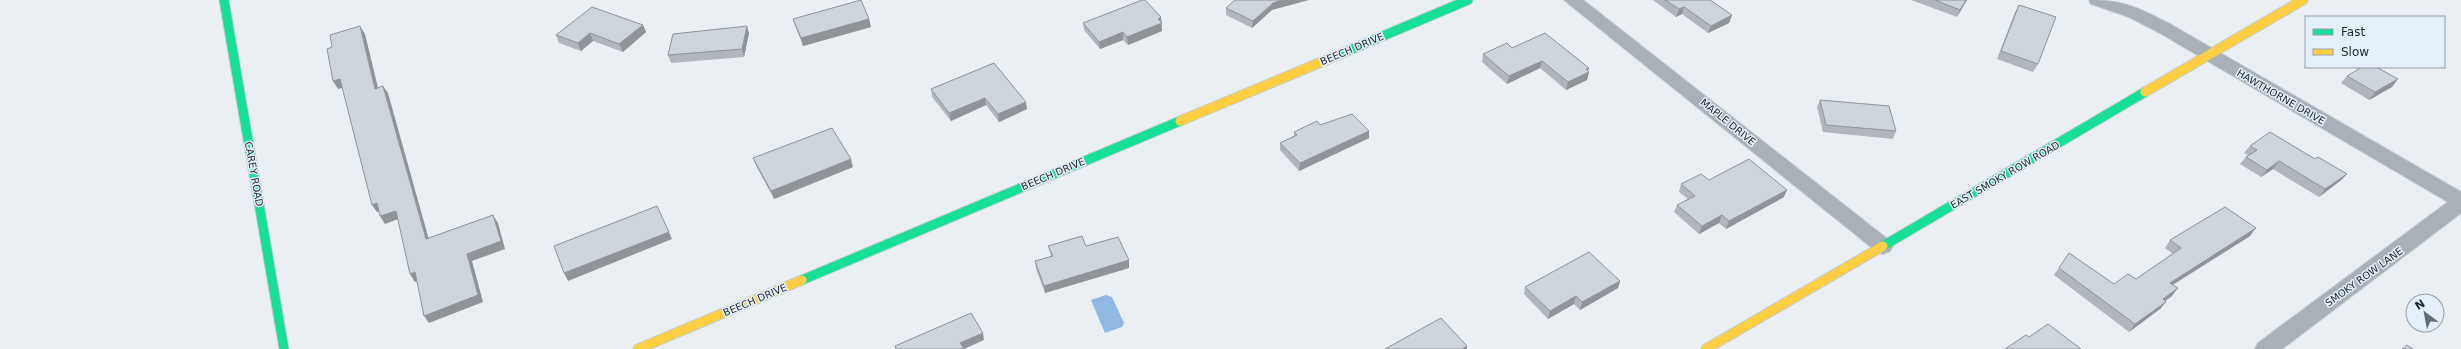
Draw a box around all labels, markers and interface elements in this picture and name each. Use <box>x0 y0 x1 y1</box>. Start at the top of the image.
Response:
legend <box>2305 16 2445 68</box>
text: Fast <box>2341 25 2365 39</box>
street label: BEECH DRIVE <box>1319 31 1385 67</box>
text: Slow <box>2341 45 2369 59</box>
street label: HAWTHORNE DRIVE <box>2235 67 2327 127</box>
street label: MAPLE DRIVE <box>1698 97 1758 147</box>
street label: EAST SMOKY ROW ROAD <box>1948 139 2062 211</box>
street label: CAREY ROAD <box>243 141 265 208</box>
street label: BEECH DRIVE <box>1020 156 1086 192</box>
street label: SMOKY ROW LANE <box>2323 245 2405 309</box>
street label: BEECH DRIVE <box>722 282 788 318</box>
north arrow <box>2405 293 2445 333</box>
text: N <box>2413 297 2427 313</box>

